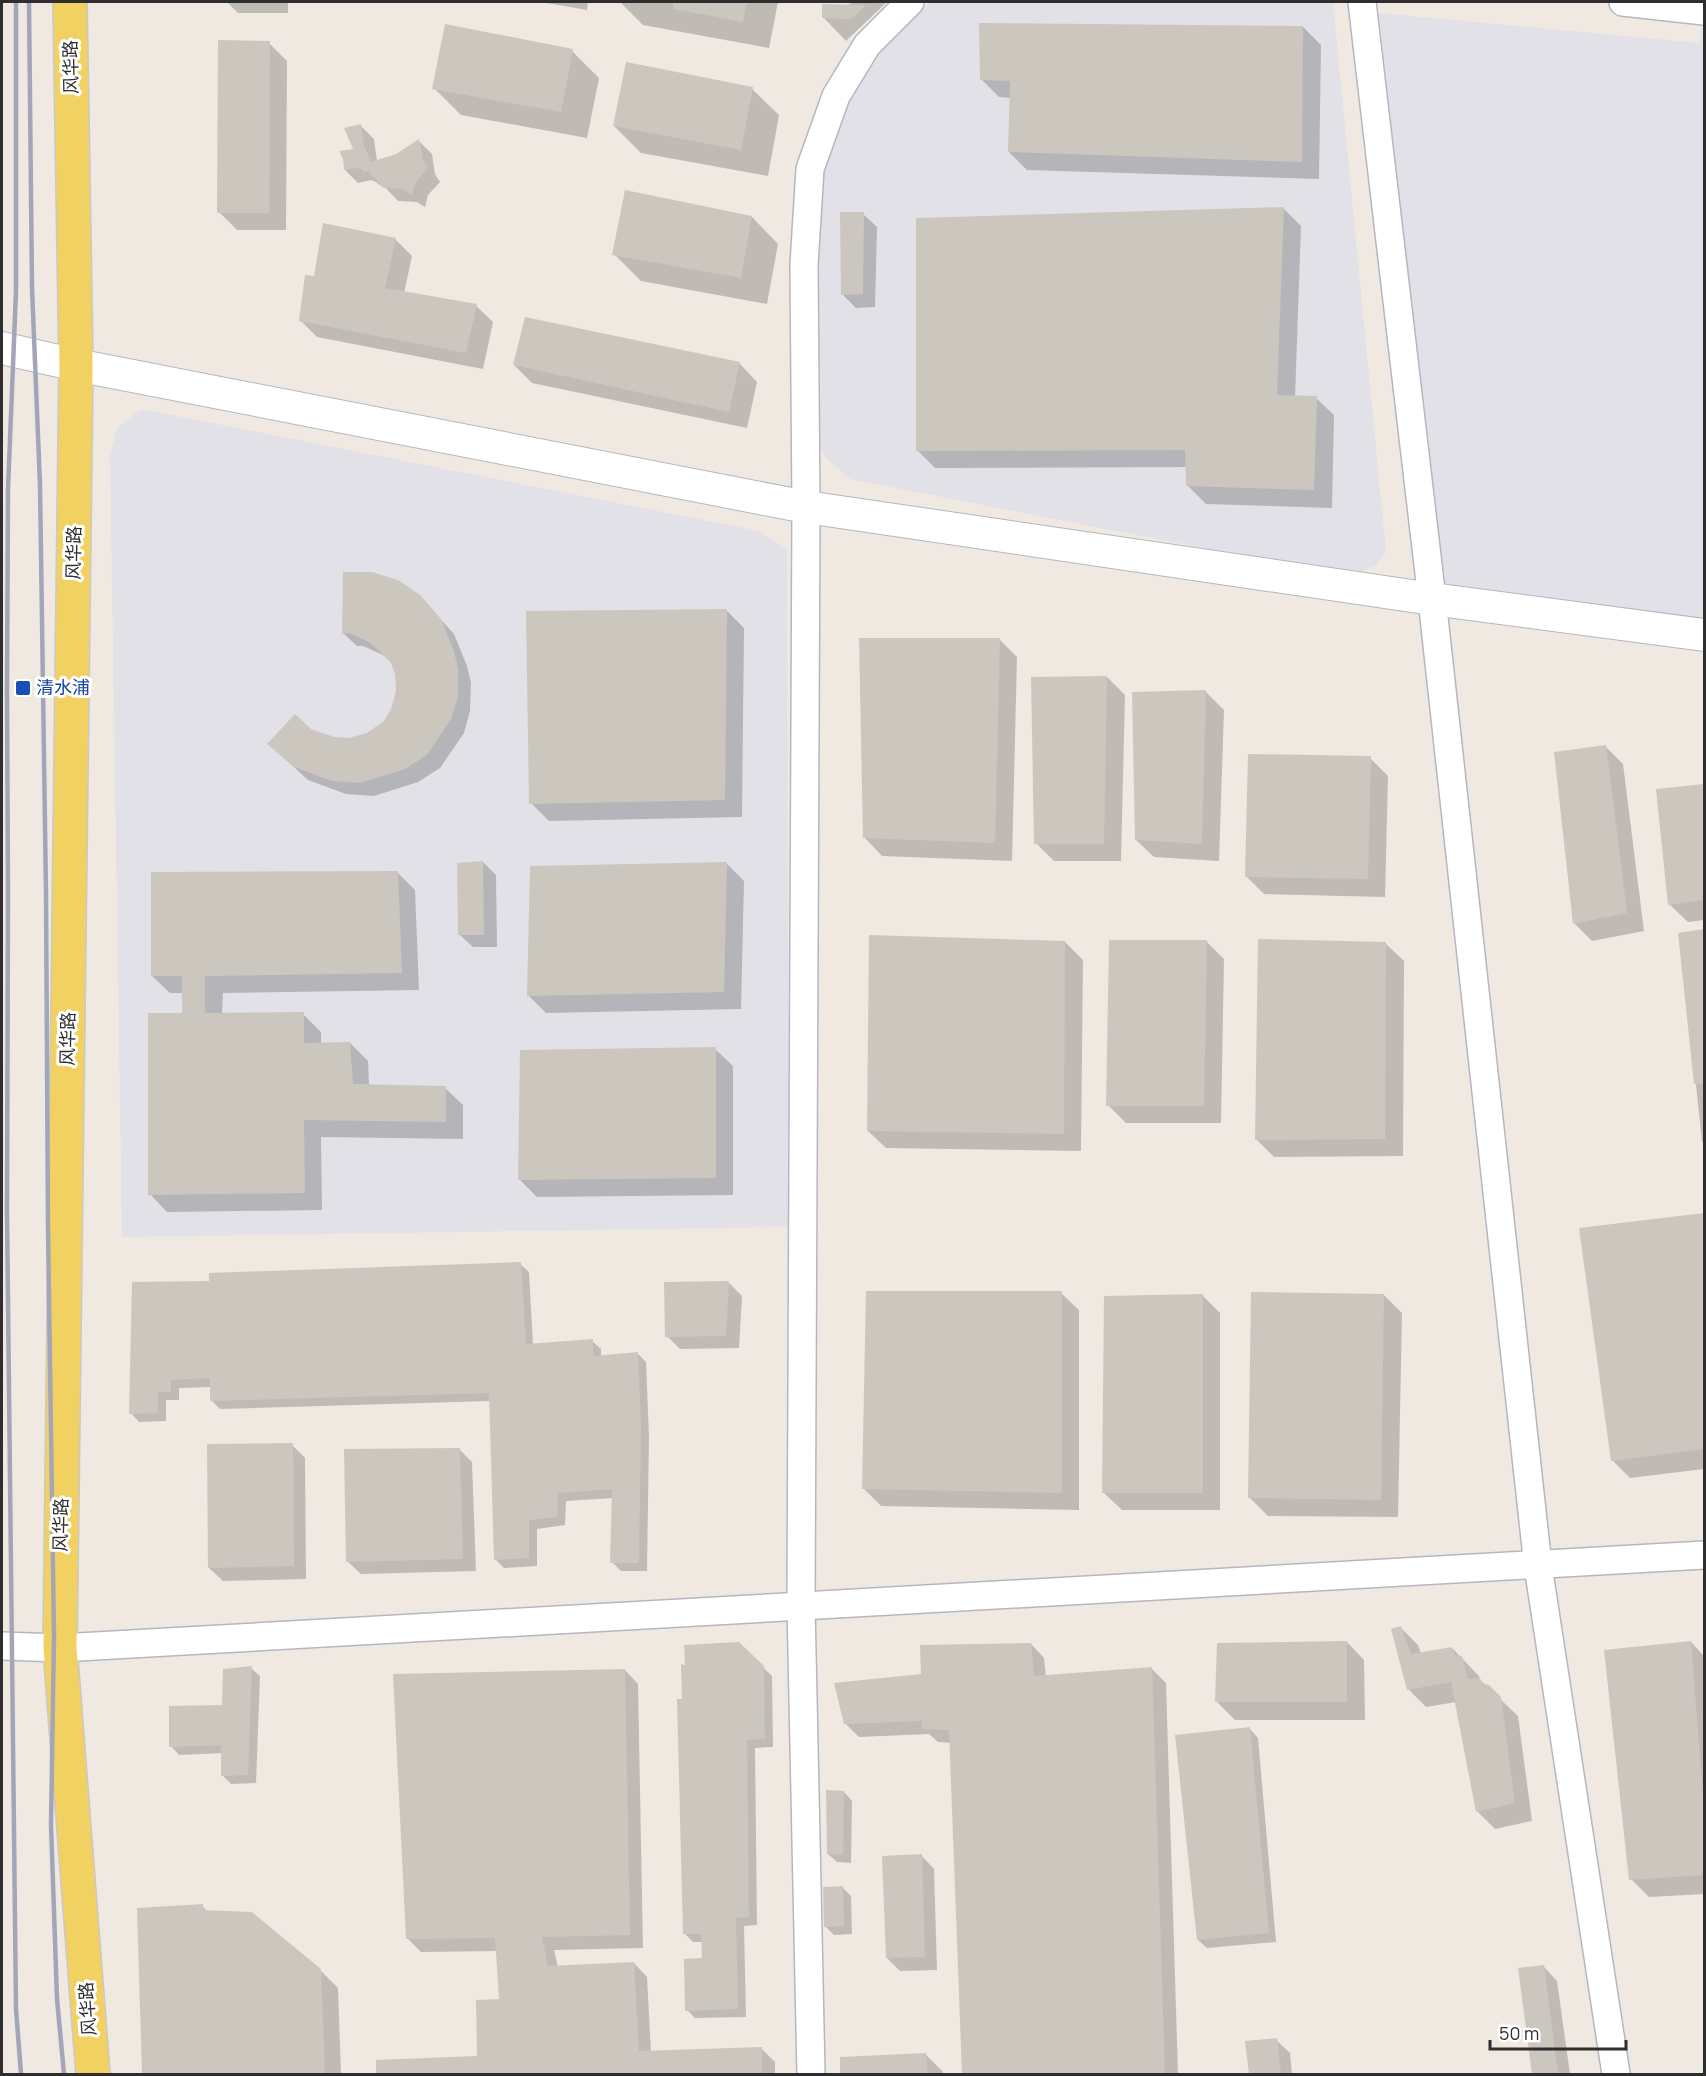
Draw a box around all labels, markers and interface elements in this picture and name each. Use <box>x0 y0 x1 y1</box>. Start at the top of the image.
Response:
street label: 风华路 <box>58 40 82 94</box>
street label: 风华路 <box>61 526 85 580</box>
place label: 清水浦 <box>36 675 90 699</box>
marker: 清水浦 <box>14 679 32 697</box>
street label: 风华路 <box>55 1012 79 1066</box>
street label: 风华路 <box>48 1498 72 1552</box>
street label: 风华路 <box>73 1981 101 2037</box>
scale bar <box>1490 2013 1626 2051</box>
text: 50 m <box>1499 2021 1539 2045</box>

